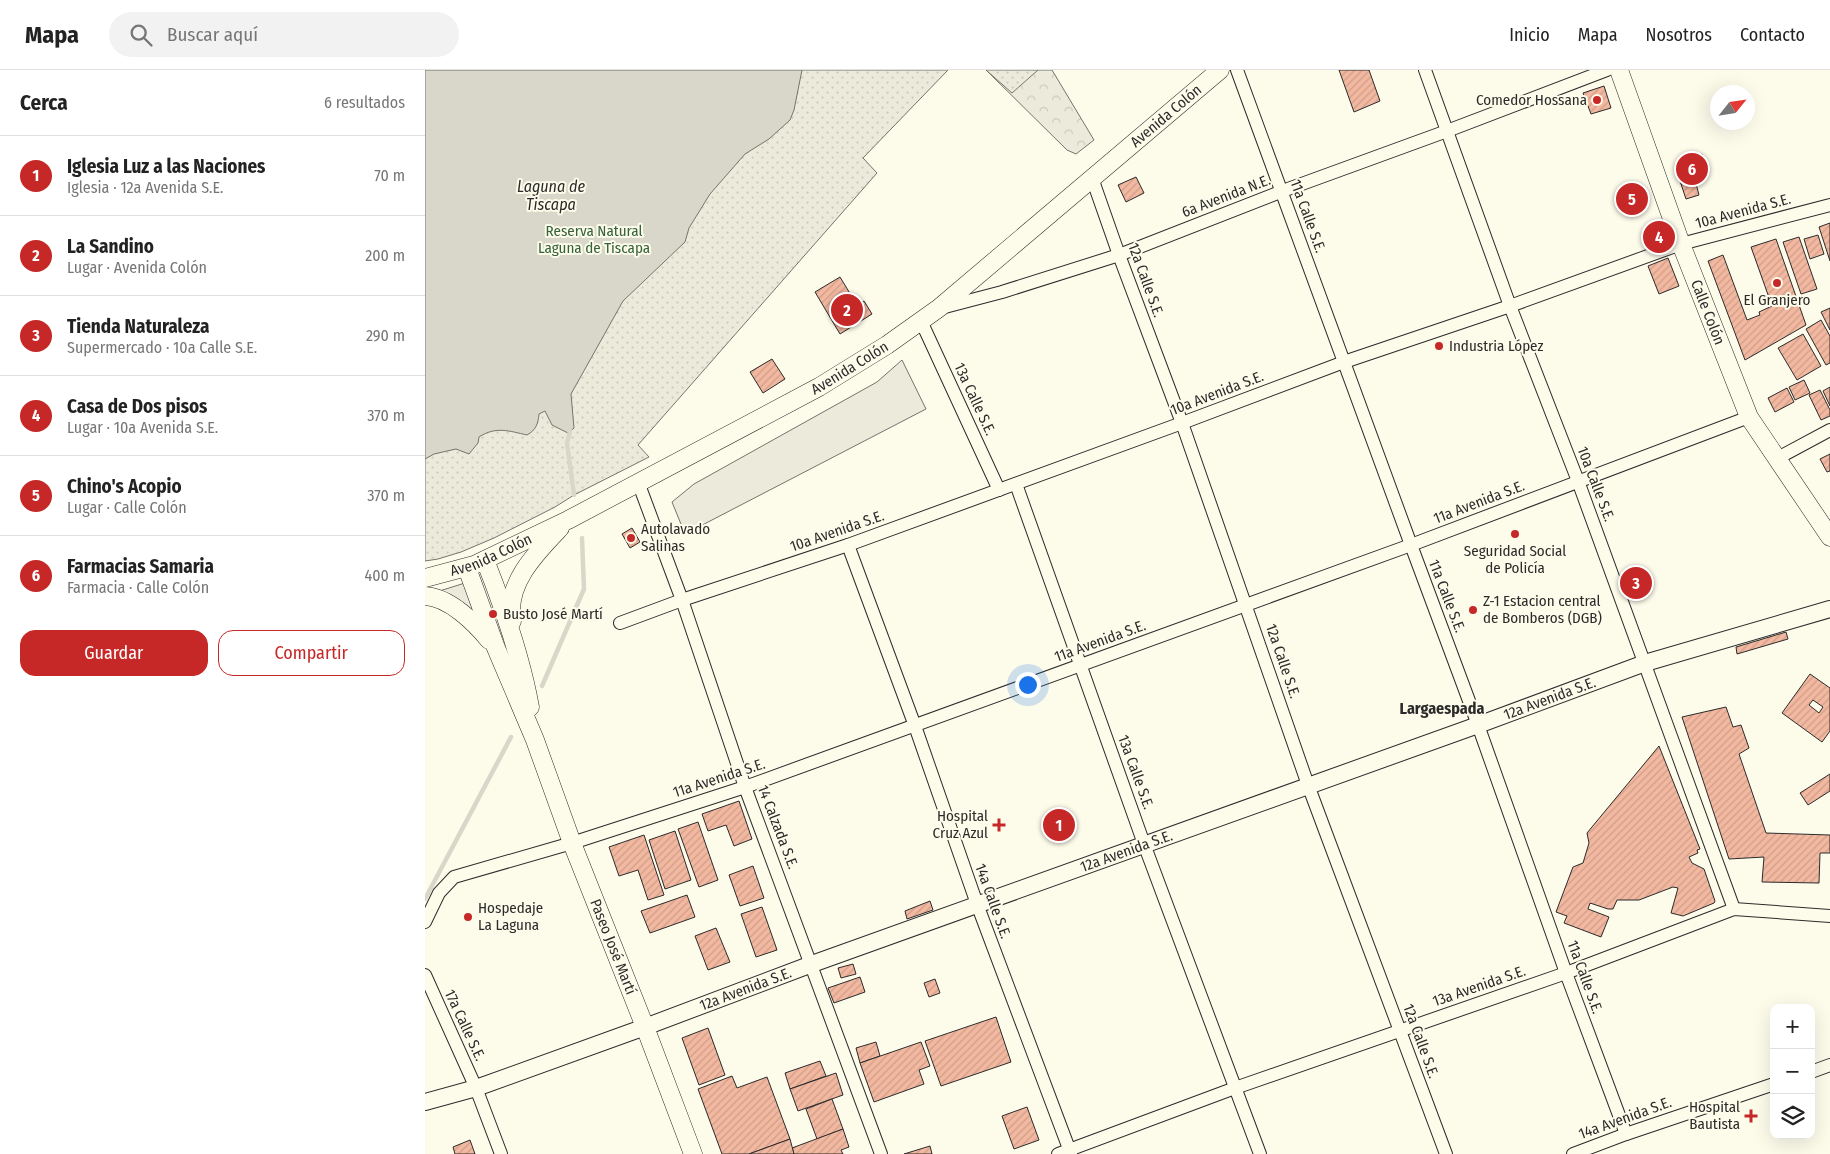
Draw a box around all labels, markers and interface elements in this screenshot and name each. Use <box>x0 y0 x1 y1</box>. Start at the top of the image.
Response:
search box <box>109 12 459 57</box>
text: Mapa <box>25 21 79 49</box>
icon: search <box>127 21 155 49</box>
text: Buscar aquí <box>167 23 258 46</box>
text: Inicio <box>1509 24 1550 46</box>
text: Mapa <box>1578 24 1618 46</box>
text: Nosotros <box>1646 24 1712 46</box>
text: Contacto <box>1740 24 1805 46</box>
street label: Avenida Colón <box>1127 81 1205 151</box>
north arrow <box>1710 85 1755 130</box>
text: Cerca <box>20 90 68 116</box>
place label: Comedor Hossana <box>1476 91 1587 109</box>
text: 6 resultados <box>324 93 405 112</box>
marker: Comedor Hossana <box>1591 94 1603 106</box>
pin: 6 <box>1676 150 1708 188</box>
text: Iglesia Luz a las Naciones <box>67 155 265 178</box>
text: 1 <box>33 166 39 185</box>
text: 70 m <box>374 166 405 185</box>
street label: 6a Avenida N.E. <box>1179 171 1273 221</box>
water label: Laguna de Tiscapa <box>517 177 585 214</box>
street label: 11a Calle S.E. <box>1286 177 1330 255</box>
text: Iglesia · 12a Avenida S.E. <box>67 178 223 197</box>
pin: 5 <box>1616 180 1648 218</box>
street label: 10a Avenida S.E. <box>1693 190 1793 232</box>
pin: 4 <box>1643 218 1675 256</box>
park label: Reserva Natural Laguna de Tiscapa <box>538 222 650 257</box>
text: La Sandino <box>67 235 154 258</box>
street label: 12a Calle S.E. <box>1124 241 1168 319</box>
text: 2 <box>32 246 40 265</box>
text: 200 m <box>365 246 405 265</box>
text: Lugar · Avenida Colón <box>67 258 207 277</box>
street label: Calle Colón <box>1687 277 1729 347</box>
marker: El Granjero <box>1771 277 1783 289</box>
pin: 2 <box>831 291 863 329</box>
place label: El Granjero <box>1744 291 1811 309</box>
text: Tienda Naturaleza <box>67 315 209 338</box>
text: 3 <box>32 326 40 345</box>
text: 290 m <box>366 326 405 345</box>
street label: Avenida Colón <box>808 337 892 399</box>
place label: Industria López <box>1449 337 1543 355</box>
text: Supermercado · 10a Calle S.E. <box>67 338 257 357</box>
marker: Industria López <box>1433 340 1445 352</box>
street label: 13a Calle S.E. <box>950 360 1000 438</box>
street label: 10a Avenida S.E. <box>1168 367 1266 419</box>
text: Casa de Dos pisos <box>67 395 207 418</box>
text: 4 <box>32 406 40 425</box>
text: 370 m <box>367 406 405 425</box>
text: Lugar · 10a Avenida S.E. <box>67 418 218 437</box>
street label: 10a Calle S.E. <box>1573 444 1619 524</box>
text: Chino's Acopio <box>67 475 182 498</box>
street label: 11a Avenida S.E. <box>1431 476 1527 528</box>
text: 5 <box>32 486 40 505</box>
text: 370 m <box>367 486 405 505</box>
text: Lugar · Calle Colón <box>67 498 187 517</box>
street label: 10a Avenida S.E. <box>788 507 886 555</box>
place label: Autolavado Salinas <box>641 520 710 555</box>
marker: Seguridad Social de Policía <box>1509 528 1521 540</box>
street label: Avenida Colón <box>448 530 535 580</box>
marker: Autolavado Salinas <box>625 532 637 544</box>
place label: Seguridad Social de Policía <box>1464 542 1566 577</box>
text: Farmacias Samaria <box>67 555 214 578</box>
street label: 11a Calle S.E. <box>1425 557 1469 635</box>
pin: 3 <box>1620 564 1652 602</box>
text: 6 <box>32 566 40 585</box>
text: 400 m <box>365 566 405 585</box>
text: Farmacia · Calle Colón <box>67 578 209 597</box>
place label: Z-1 Estacion central de Bomberos (DGB) <box>1483 592 1602 627</box>
marker: Z-1 Estacion central de Bomberos (DGB) <box>1467 604 1479 616</box>
place label: Busto José Martí <box>503 605 603 623</box>
marker: Busto José Martí <box>487 608 499 620</box>
street label: 11a Avenida S.E. <box>1052 616 1148 666</box>
street label: 12a Calle S.E. <box>1262 621 1304 701</box>
button: Guardar <box>20 630 208 676</box>
button: Compartir <box>218 630 405 676</box>
your location <box>1015 672 1041 698</box>
street label: 12a Avenida S.E. <box>1501 673 1598 724</box>
district label: Largaespada <box>1400 699 1484 718</box>
street label: 13a Calle S.E. <box>1114 732 1158 812</box>
street label: 11a Avenida S.E. <box>671 755 767 801</box>
street label: 14 Calzada S.E. <box>754 783 802 871</box>
pin: 1 <box>1043 806 1075 844</box>
place label: Hospital Cruz Azul <box>933 807 988 842</box>
marker: Hospital Cruz Azul <box>992 818 1006 832</box>
street label: 12a Avenida S.E. <box>1078 826 1175 876</box>
street label: 14a Calle S.E. <box>971 861 1015 941</box>
street label: Paseo José Martí <box>586 896 640 997</box>
place label: Hospedaje La Laguna <box>478 899 543 934</box>
marker: Hospedaje La Laguna <box>462 911 474 923</box>
street label: 11a Calle S.E. <box>1563 938 1607 1016</box>
street label: 13a Avenida S.E. <box>1430 962 1528 1010</box>
street label: 12a Avenida S.E. <box>697 964 794 1015</box>
street label: 17a Calle S.E. <box>441 986 489 1064</box>
street label: 12a Calle S.E. <box>1399 1002 1443 1080</box>
map controls <box>1770 1004 1815 1139</box>
button: + <box>1770 1004 1815 1049</box>
button: − <box>1770 1049 1815 1094</box>
street label: 14a Avenida S.E. <box>1576 1093 1674 1143</box>
button: layers <box>1770 1094 1815 1139</box>
place label: Hospital Bautista <box>1689 1098 1740 1133</box>
marker: Hospital Bautista <box>1744 1109 1758 1123</box>

